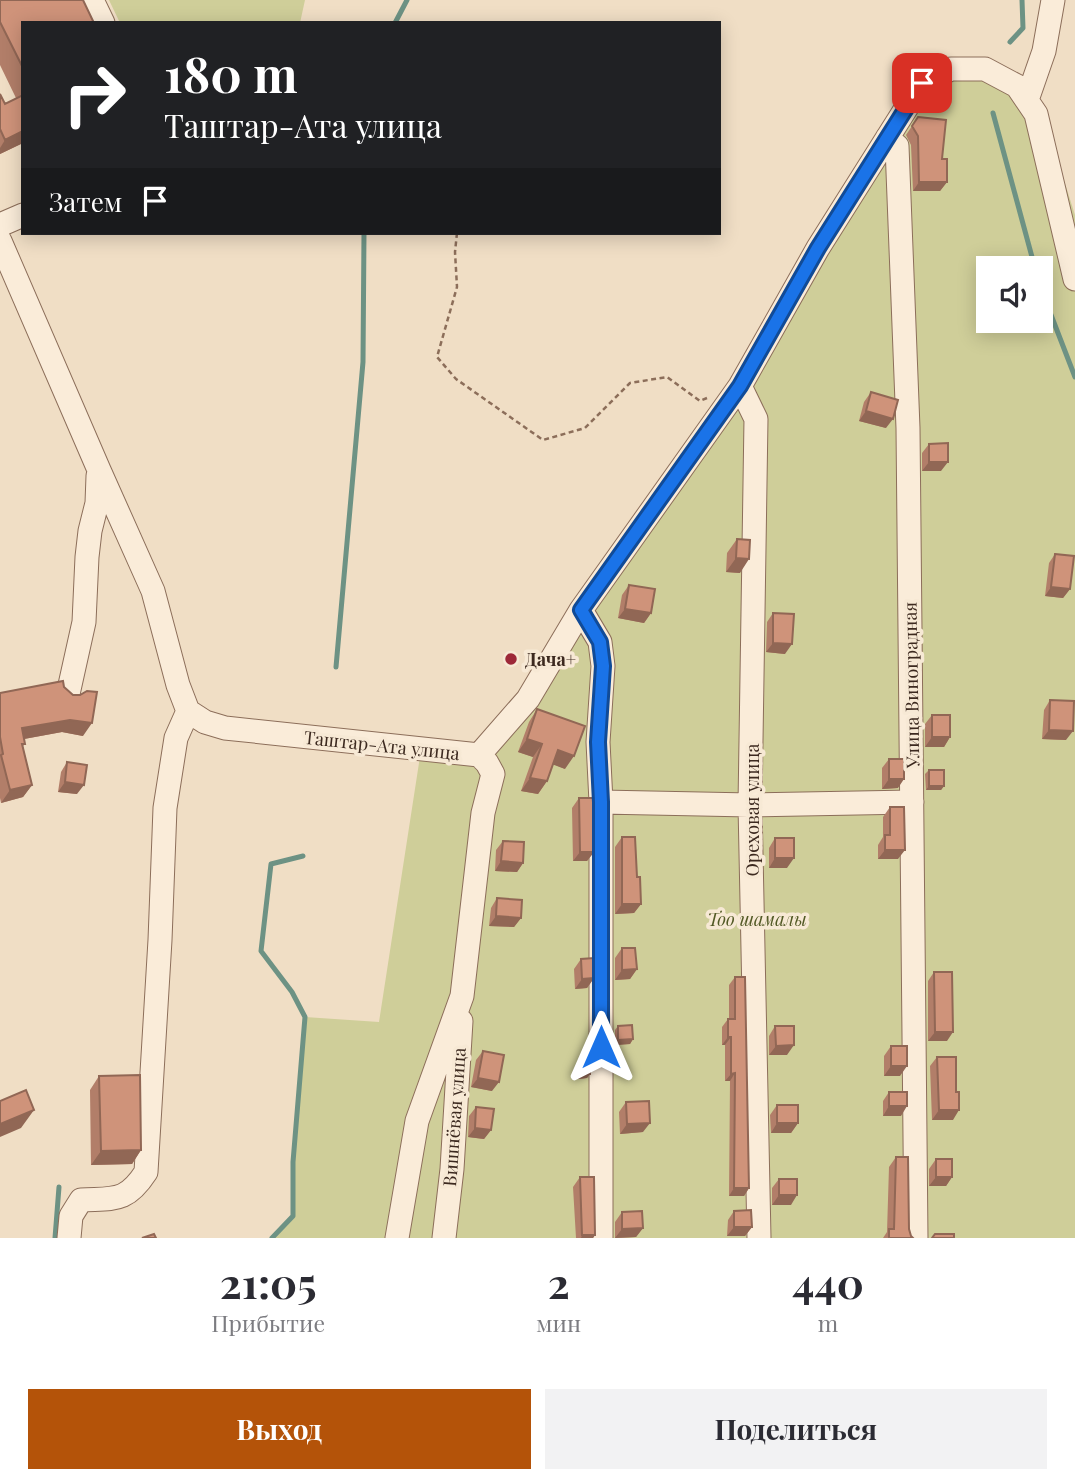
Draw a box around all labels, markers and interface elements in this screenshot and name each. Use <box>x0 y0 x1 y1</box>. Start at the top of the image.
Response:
text: 180 m <box>164 40 298 105</box>
icon: right <box>49 49 140 140</box>
pin <box>892 53 952 113</box>
icon: arrive <box>903 64 941 102</box>
text: Таштар-Ата улица <box>164 103 442 146</box>
icon: arrive <box>136 182 174 220</box>
text: Затем <box>49 184 122 219</box>
map controls <box>976 256 1053 333</box>
button: sound <box>976 256 1053 333</box>
street label: Улица Виноградная <box>898 601 924 769</box>
place label: Дача+ <box>525 647 576 671</box>
marker: Дача+ <box>503 651 519 667</box>
street label: Таштар-Ата улица <box>303 725 461 765</box>
street label: Ореховая улица <box>740 743 764 877</box>
park label: Тоо шамалы <box>707 907 807 931</box>
position arrow <box>564 1010 638 1084</box>
street label: Вишнёвая улица <box>437 1047 471 1187</box>
text: 21:05 <box>220 1254 316 1310</box>
text: 2 <box>548 1254 570 1310</box>
text: 440 <box>792 1254 864 1310</box>
text: Прибытие <box>211 1307 325 1338</box>
text: мин <box>536 1307 581 1338</box>
text: m <box>818 1307 838 1338</box>
button: Выход <box>28 1389 531 1469</box>
button: Поделиться <box>545 1389 1047 1469</box>

